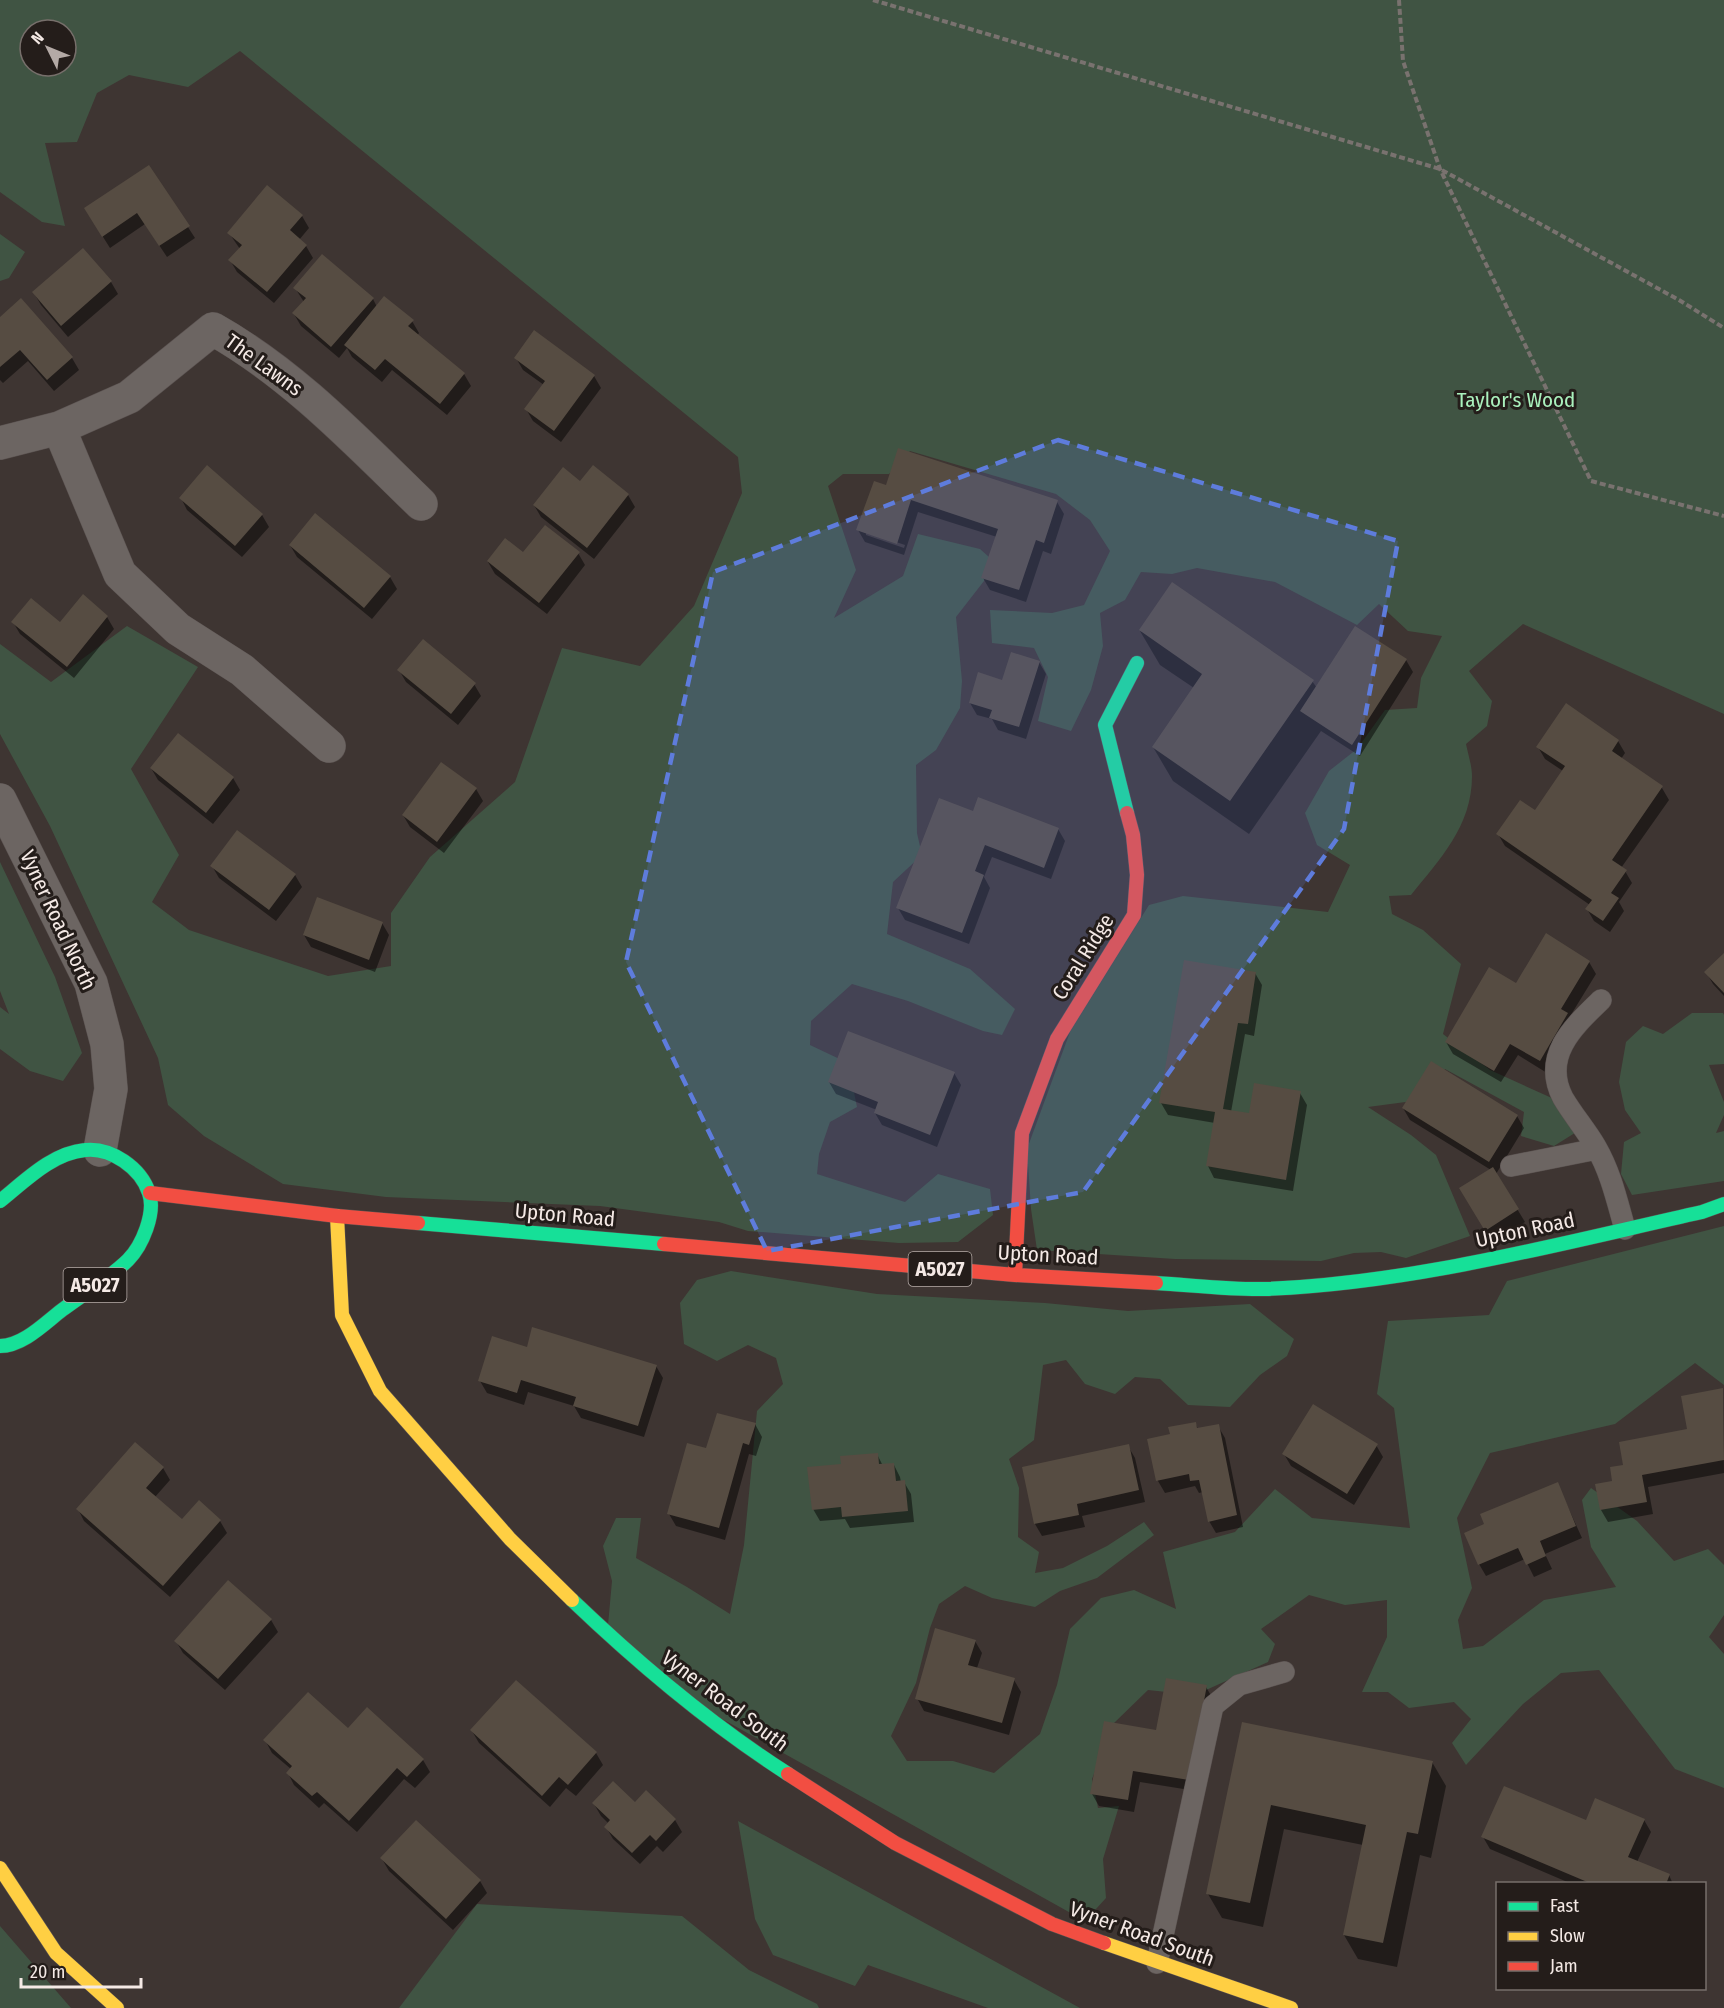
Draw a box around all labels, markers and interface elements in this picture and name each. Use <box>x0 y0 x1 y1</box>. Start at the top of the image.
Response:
north arrow <box>18 18 78 78</box>
text: N <box>27 28 48 48</box>
street label: The Lawns <box>220 328 308 402</box>
park label: Taylor's Wood <box>1457 387 1575 413</box>
street label: Vyner Road North <box>14 846 102 994</box>
street label: Coral Ridge <box>1046 909 1120 1005</box>
street label: Upton Road <box>514 1198 616 1232</box>
street label: Upton Road <box>1473 1207 1577 1253</box>
street label: Upton Road <box>997 1239 1099 1271</box>
road number: A5027 <box>908 1252 972 1286</box>
road number: A5027 <box>64 1268 127 1302</box>
street label: Vyner Road South <box>656 1645 794 1757</box>
legend <box>1496 1882 1706 1990</box>
text: Fast <box>1550 1895 1579 1917</box>
street label: Vyner Road South <box>1066 1896 1218 1972</box>
text: Slow <box>1550 1925 1585 1947</box>
scale bar <box>21 1951 141 1989</box>
text: Jam <box>1550 1955 1578 1977</box>
text: 20 m <box>30 1961 65 1983</box>

